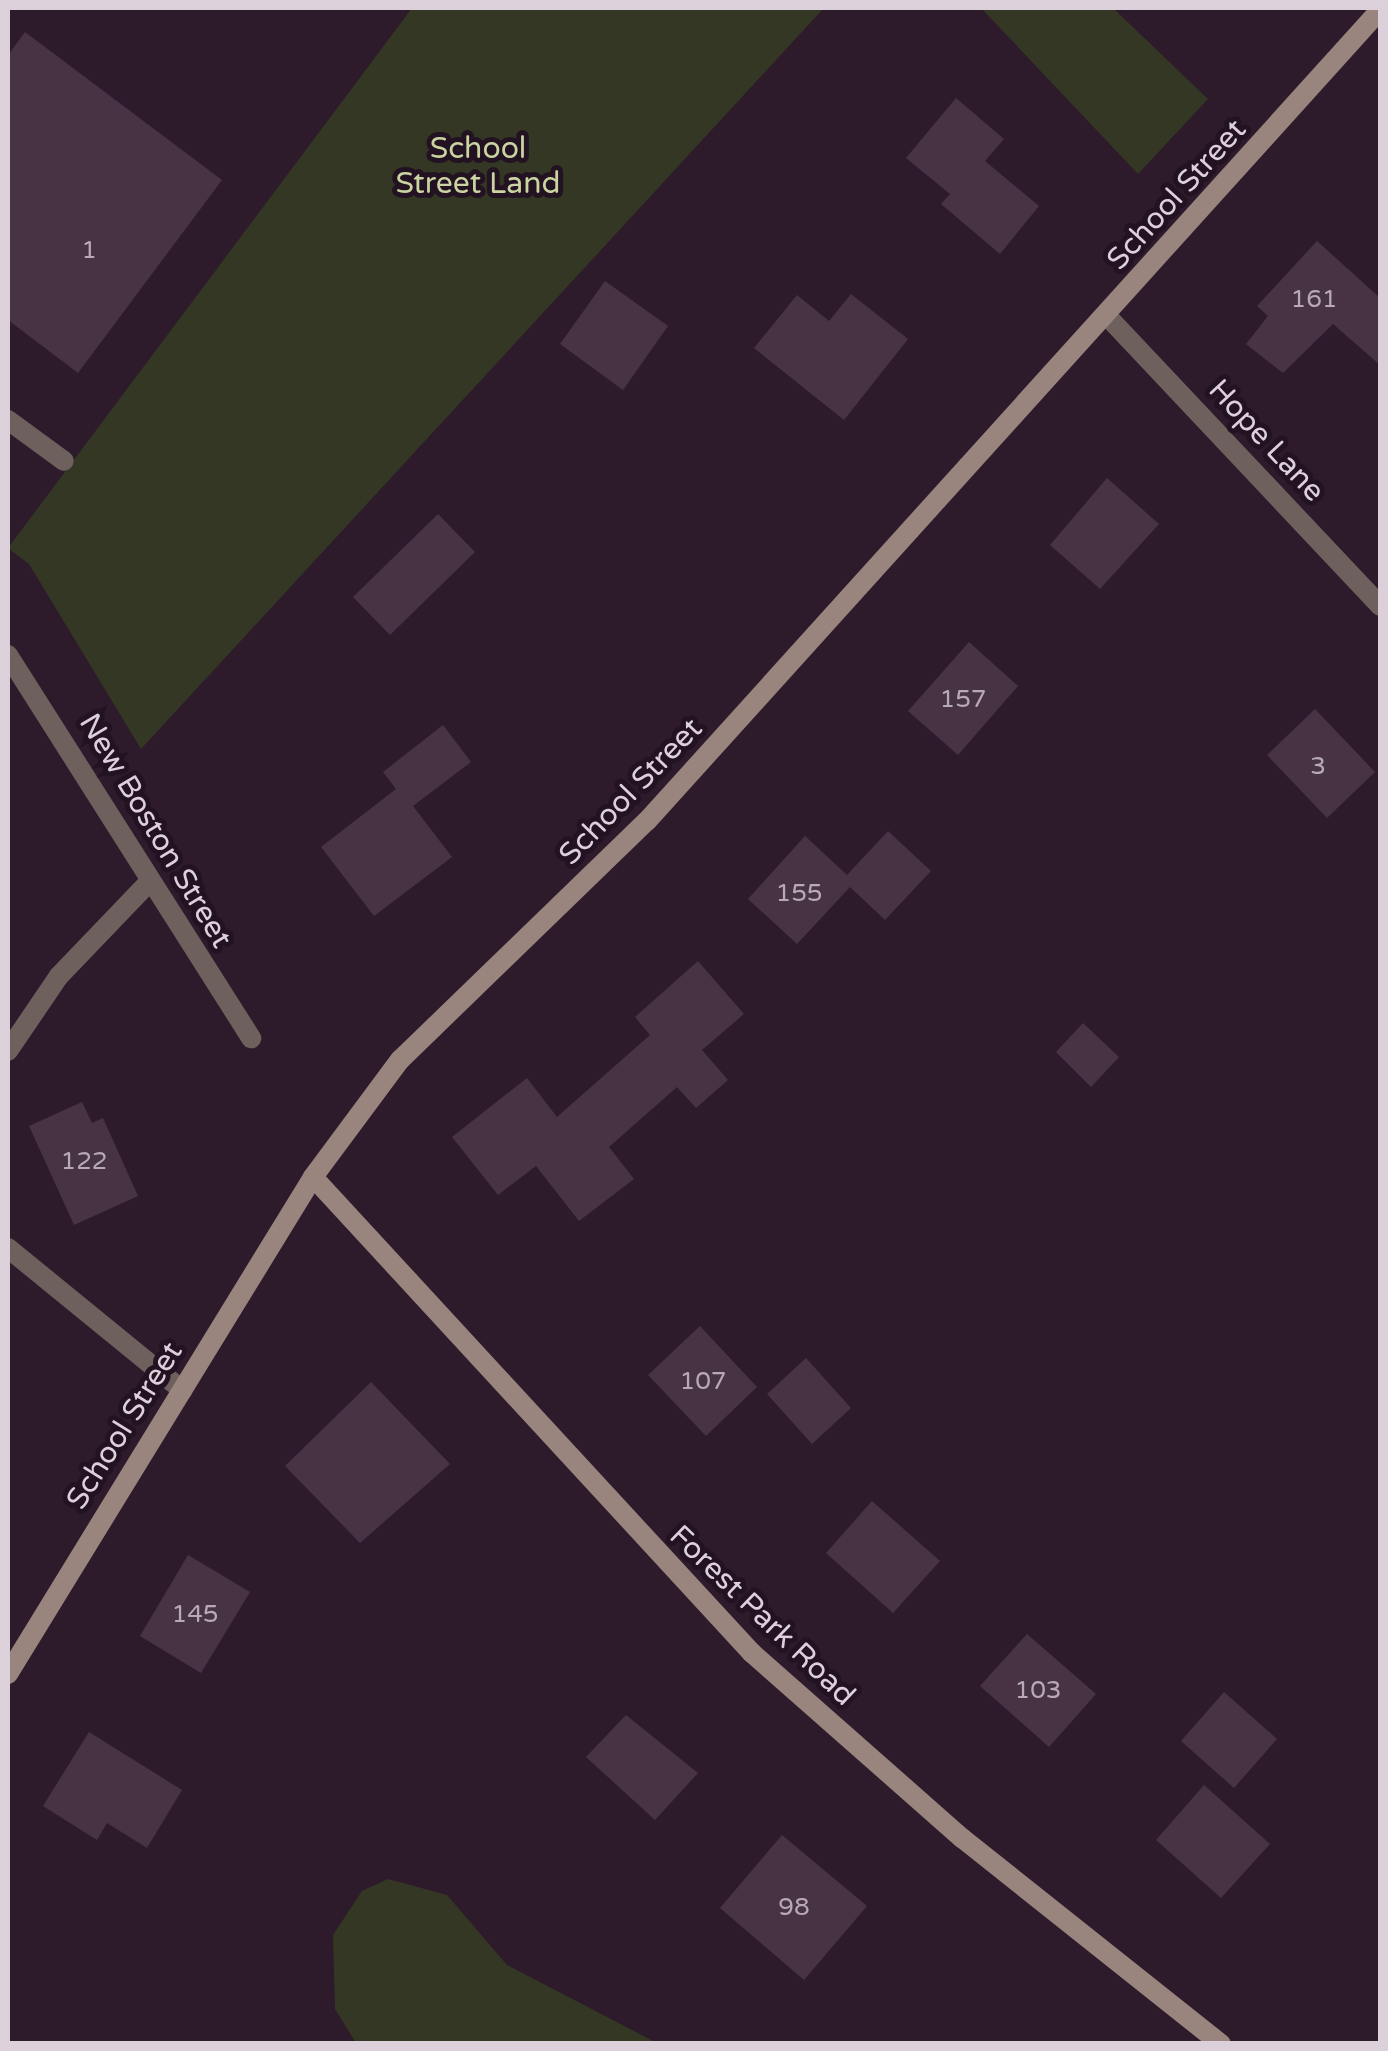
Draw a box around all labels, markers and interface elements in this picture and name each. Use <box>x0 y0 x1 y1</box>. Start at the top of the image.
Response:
street label: School Street <box>1100 112 1254 278</box>
park label: School Street Land <box>396 131 560 202</box>
house number: 1 <box>81 235 97 265</box>
house number: 161 <box>1290 284 1338 314</box>
street label: Hope Lane <box>1200 373 1332 509</box>
house number: 157 <box>939 684 987 714</box>
street label: New Boston Street <box>71 708 239 954</box>
street label: School Street <box>552 711 710 873</box>
house number: 3 <box>1310 751 1326 781</box>
house number: 155 <box>775 878 823 908</box>
house number: 122 <box>60 1146 108 1176</box>
street label: School Street <box>59 1336 191 1516</box>
house number: 107 <box>679 1366 727 1396</box>
street label: Forest Park Road <box>662 1518 862 1714</box>
house number: 145 <box>171 1599 219 1629</box>
house number: 103 <box>1014 1675 1062 1705</box>
house number: 98 <box>778 1892 810 1922</box>

